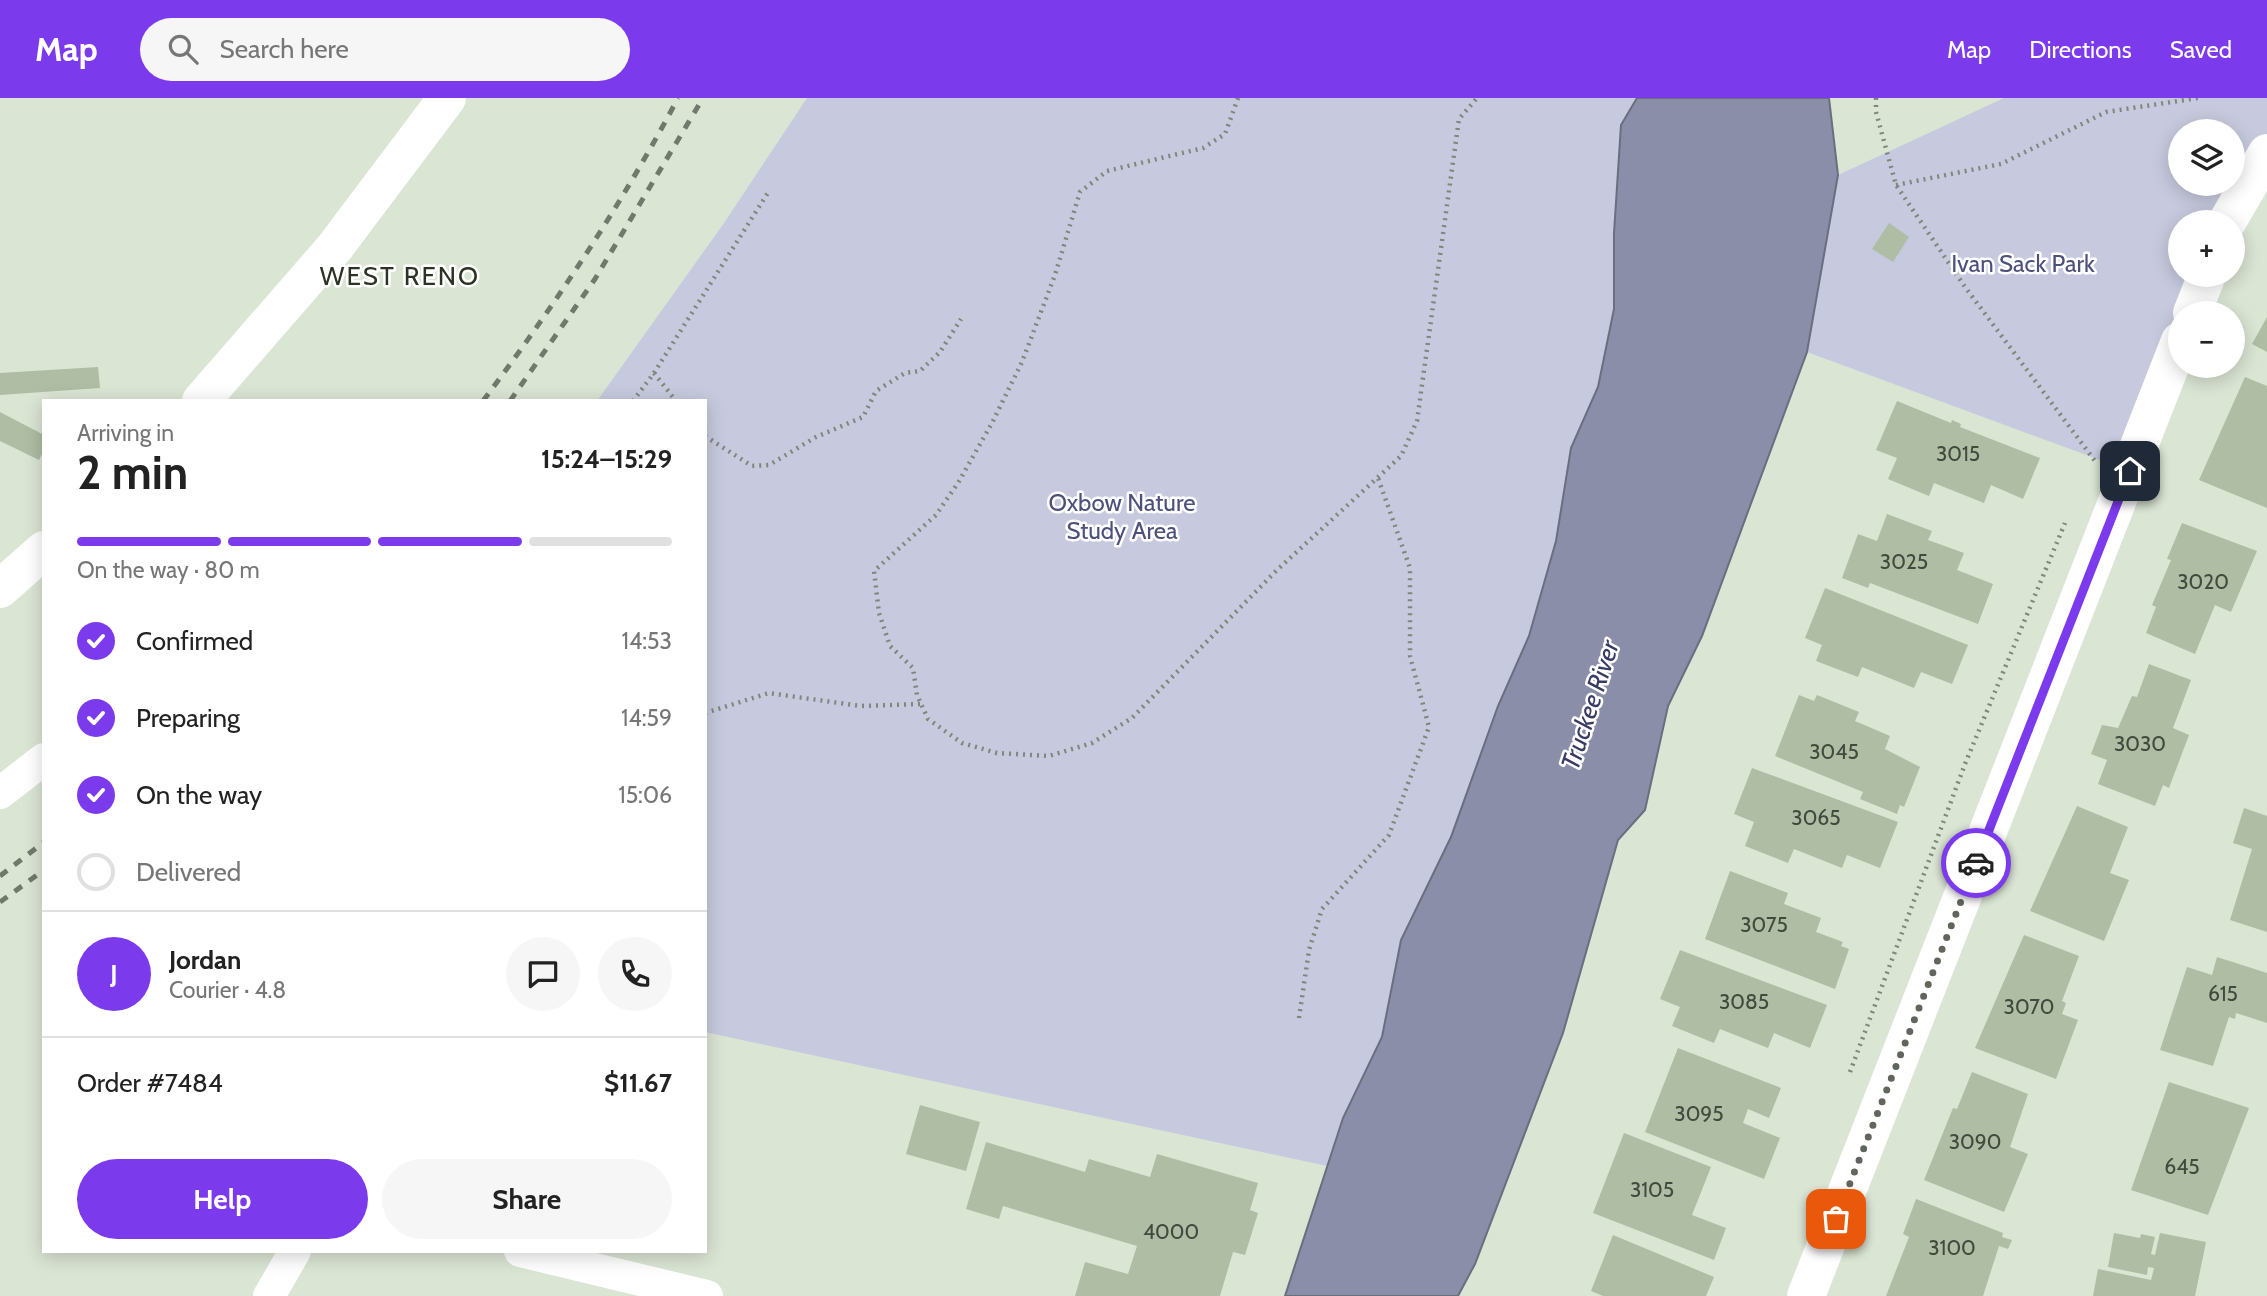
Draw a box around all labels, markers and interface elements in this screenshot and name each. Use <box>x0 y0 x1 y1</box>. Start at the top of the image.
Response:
search box <box>140 18 630 81</box>
text: Map <box>35 29 98 69</box>
icon: search <box>164 30 202 68</box>
text: Search here <box>220 33 349 65</box>
text: Map <box>1947 35 1991 64</box>
text: Directions <box>2029 35 2132 64</box>
text: Saved <box>2170 35 2232 64</box>
map controls <box>2168 119 2245 378</box>
button: layers <box>2168 119 2245 196</box>
button: + <box>2168 210 2245 287</box>
park label: Ivan Sack Park <box>1951 249 2095 278</box>
district label: WEST RENO <box>320 260 480 292</box>
button: − <box>2168 301 2245 378</box>
text: Arriving in <box>77 419 174 447</box>
house number: 3015 <box>1936 441 1980 466</box>
pin <box>2100 441 2160 501</box>
text: 15:24–15:29 <box>541 443 672 475</box>
text: 2 min <box>77 445 188 501</box>
icon: home <box>2111 452 2149 490</box>
park label: Oxbow Nature Study Area <box>1049 488 1195 545</box>
house number: 3025 <box>1880 549 1928 574</box>
text: On the way · 80 m <box>77 556 260 584</box>
house number: 3020 <box>2177 569 2229 594</box>
icon: check <box>77 622 115 660</box>
text: Confirmed <box>136 625 253 657</box>
text: 14:53 <box>622 627 672 655</box>
water label: Truckee River <box>1554 635 1626 774</box>
icon: check <box>77 699 115 737</box>
text: Preparing <box>136 702 240 734</box>
text: 14:59 <box>621 704 672 732</box>
house number: 3030 <box>2114 731 2166 756</box>
house number: 3045 <box>1809 739 1859 764</box>
icon: check <box>77 776 115 814</box>
text: On the way <box>136 779 262 811</box>
text: 15:06 <box>618 781 672 809</box>
house number: 3065 <box>1791 805 1841 830</box>
courier <box>1941 828 2011 898</box>
icon: car <box>1957 844 1995 882</box>
text: Delivered <box>136 856 241 888</box>
house number: 3075 <box>1740 912 1788 937</box>
button: chat <box>506 937 580 1011</box>
button: phone <box>598 937 672 1011</box>
text: Jordan <box>169 944 241 976</box>
text: J <box>110 958 118 990</box>
text: Courier · 4.8 <box>169 976 286 1004</box>
house number: 615 <box>2208 981 2238 1006</box>
house number: 3085 <box>1719 989 1769 1014</box>
house number: 3070 <box>2004 994 2054 1019</box>
text: Order #7484 <box>77 1067 223 1099</box>
text: $11.67 <box>604 1067 672 1099</box>
house number: 3095 <box>1674 1101 1724 1126</box>
house number: 3090 <box>1949 1129 2001 1154</box>
house number: 645 <box>2164 1154 2200 1179</box>
button: Help <box>77 1159 368 1239</box>
button: Share <box>382 1159 672 1239</box>
house number: 3105 <box>1630 1177 1674 1202</box>
pin <box>1806 1189 1866 1249</box>
icon: bag <box>1817 1200 1855 1238</box>
house number: 4000 <box>1143 1219 1199 1244</box>
house number: 3100 <box>1928 1235 1976 1260</box>

